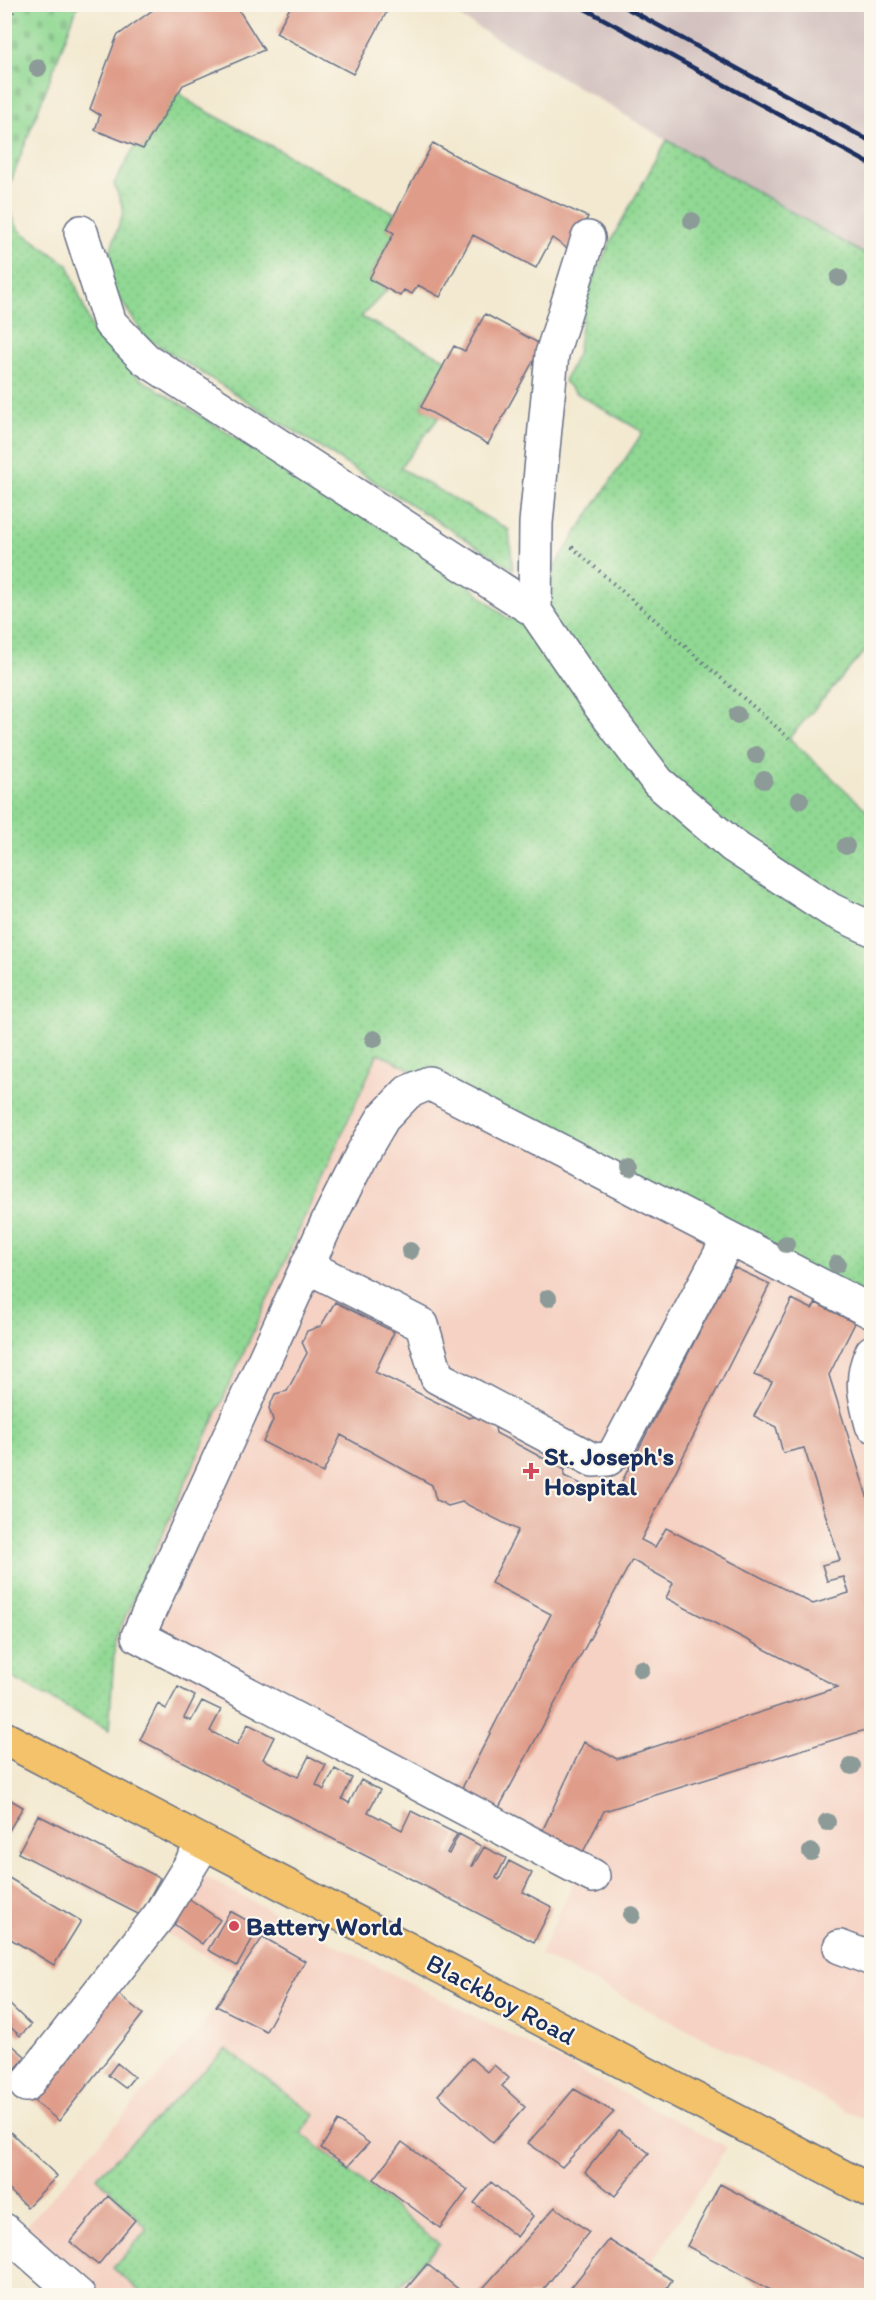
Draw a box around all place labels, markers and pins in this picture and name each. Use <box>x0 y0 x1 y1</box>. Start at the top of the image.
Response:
place label: St. Joseph's Hospital <box>544 1440 674 1502</box>
marker: St. Joseph's Hospital <box>522 1462 540 1480</box>
place label: Battery World <box>246 1910 404 1942</box>
marker: Battery World <box>227 1919 241 1933</box>

